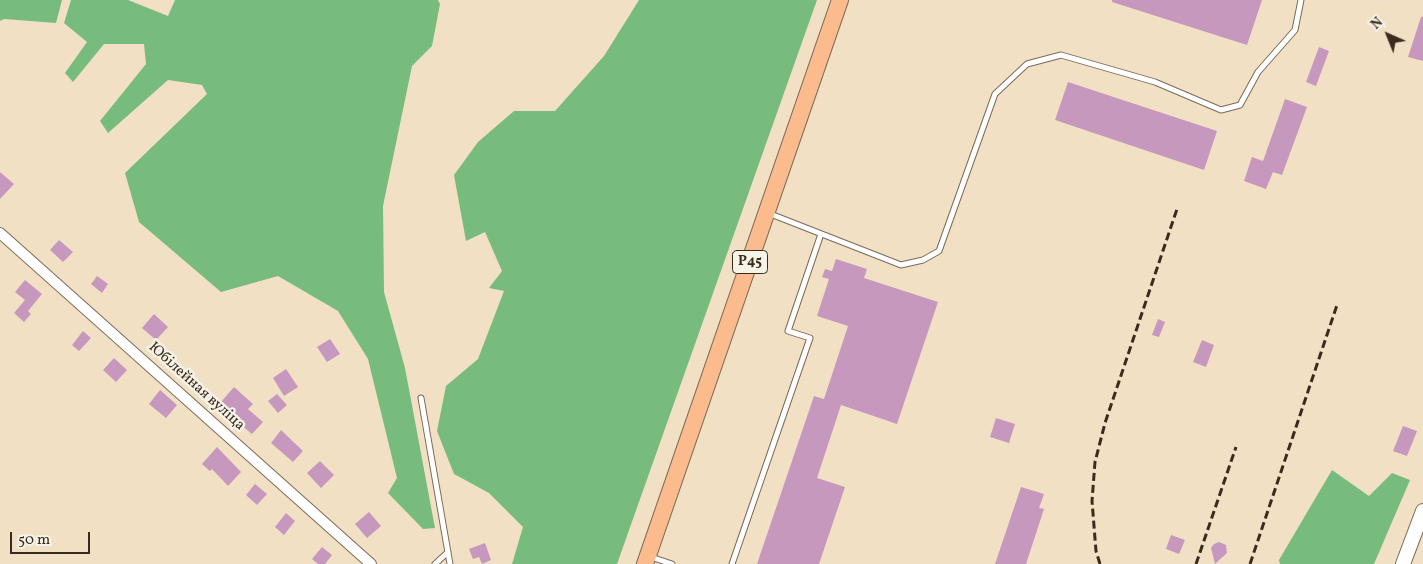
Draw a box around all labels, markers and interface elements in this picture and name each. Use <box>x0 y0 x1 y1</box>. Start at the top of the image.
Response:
north arrow <box>1363 10 1413 60</box>
text: N <box>1367 13 1387 34</box>
road number: Р45 <box>732 250 768 274</box>
street label: Юбілейная вуліца <box>144 339 248 435</box>
scale bar <box>12 522 92 554</box>
text: 50 m <box>18 530 50 551</box>

